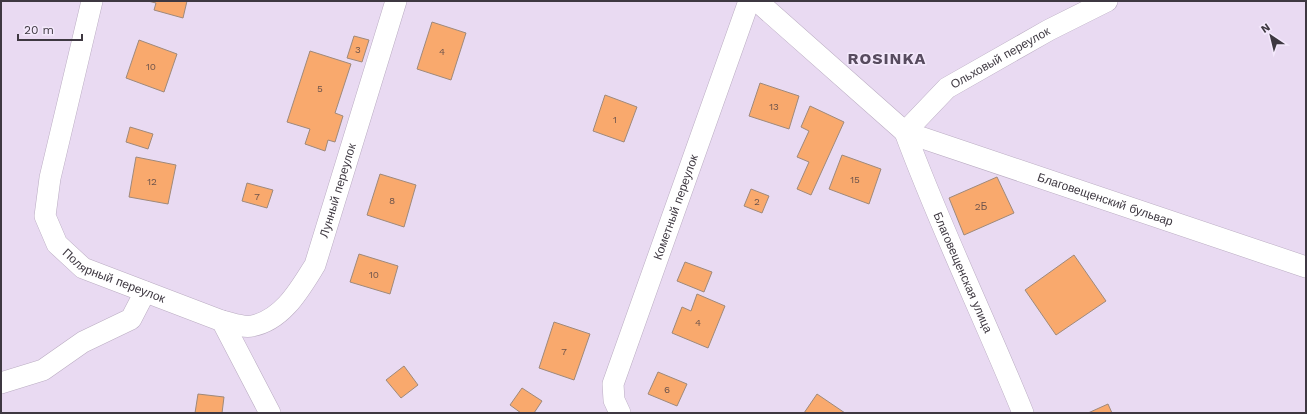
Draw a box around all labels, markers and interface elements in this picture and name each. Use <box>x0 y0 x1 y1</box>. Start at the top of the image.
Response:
scale bar <box>18 16 82 42</box>
north arrow <box>1251 16 1291 56</box>
text: N <box>1258 21 1273 36</box>
text: 20 m <box>24 23 54 37</box>
street label: Ольховый переулок <box>948 24 1053 92</box>
house number: 3 <box>355 44 361 55</box>
house number: 4 <box>439 46 445 57</box>
district label: ROSINKA <box>848 49 926 68</box>
house number: 10 <box>146 61 156 72</box>
house number: 5 <box>317 83 323 94</box>
house number: 13 <box>769 101 779 112</box>
house number: 1 <box>613 114 617 125</box>
street label: Лунный переулок <box>317 141 359 239</box>
street label: Кометный переулок <box>651 152 701 262</box>
street label: Благовещенский бульвар <box>1036 170 1175 229</box>
house number: 15 <box>850 174 860 185</box>
house number: 12 <box>147 176 157 187</box>
house number: 7 <box>254 191 260 202</box>
house number: 8 <box>389 195 395 206</box>
house number: 2 <box>754 196 760 207</box>
house number: 2Б <box>975 201 988 212</box>
street label: Благовещенская улица <box>931 210 995 335</box>
street label: Полярный переулок <box>60 246 168 306</box>
house number: 10 <box>369 269 379 280</box>
house number: 4 <box>695 317 701 328</box>
house number: 7 <box>561 346 567 357</box>
house number: 6 <box>664 384 670 395</box>

